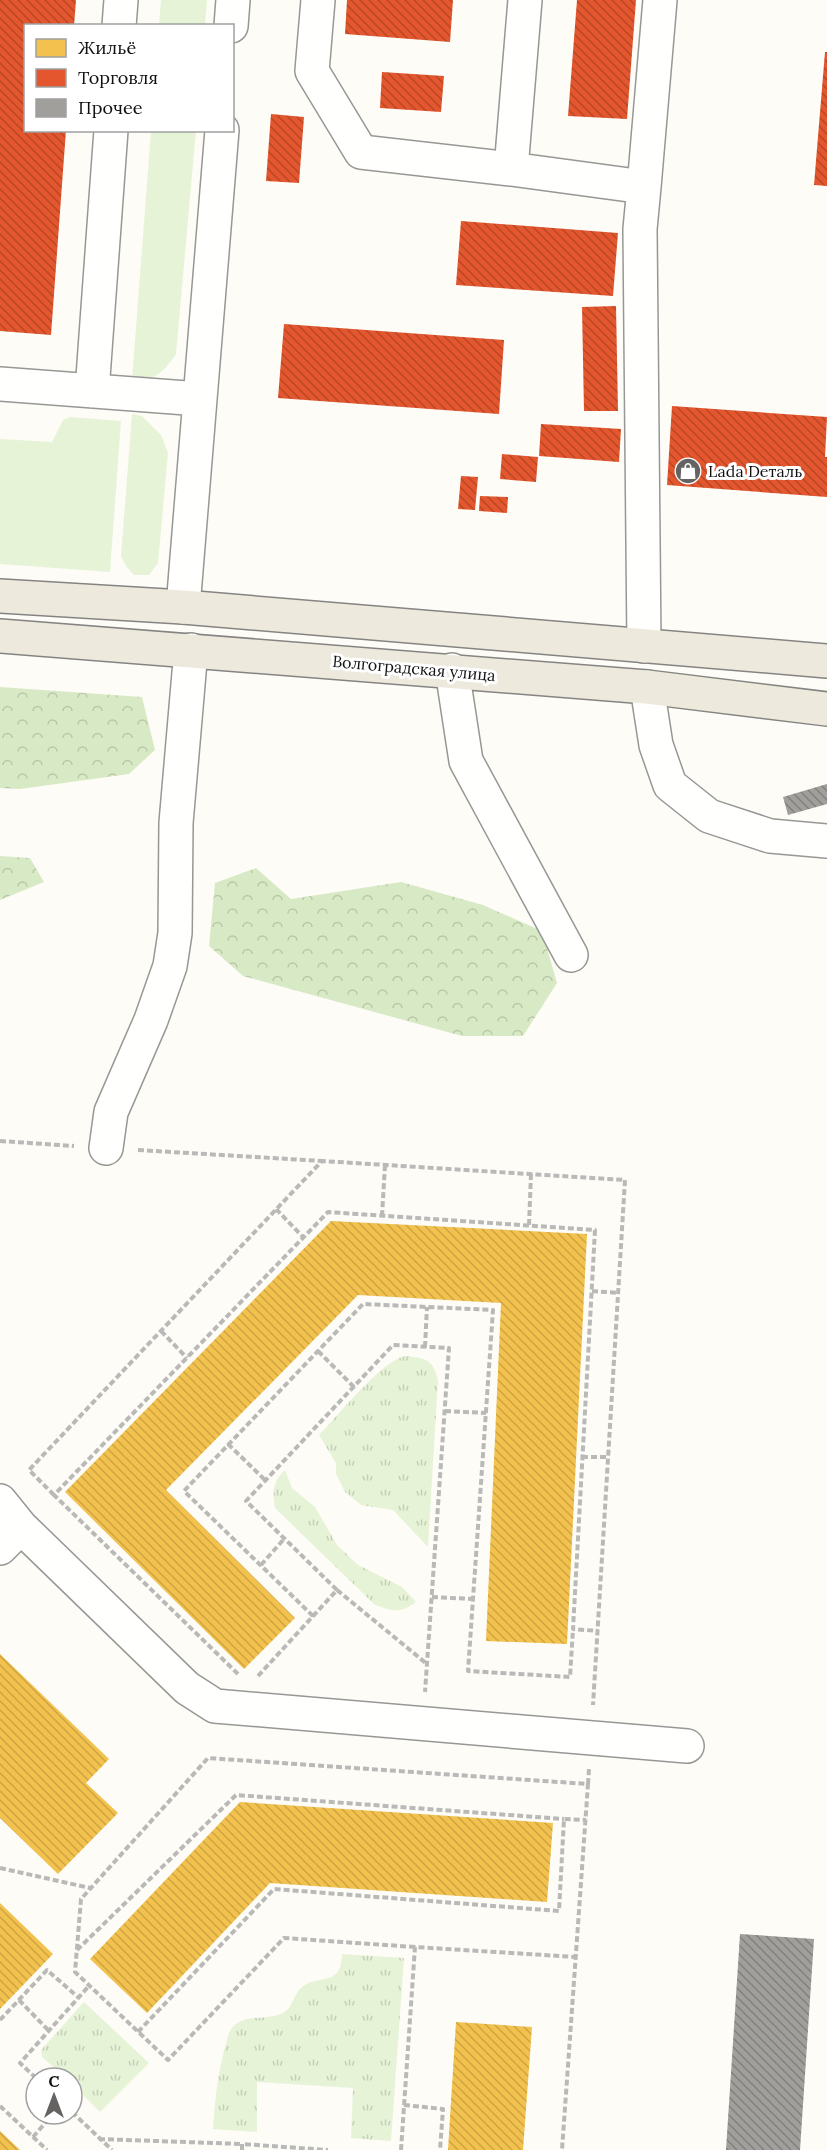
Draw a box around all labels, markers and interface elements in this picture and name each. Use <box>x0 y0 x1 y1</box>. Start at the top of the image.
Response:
legend <box>24 24 234 132</box>
text: Жильё <box>78 36 136 59</box>
text: Торговля <box>78 66 158 89</box>
text: Прочее <box>78 96 143 119</box>
shop icon: Lada Dеталь <box>673 456 703 486</box>
place label: Lada Dеталь <box>708 461 802 481</box>
street label: Волгоградская улица <box>332 651 496 685</box>
north arrow <box>24 2066 84 2126</box>
text: С <box>48 2071 60 2091</box>

